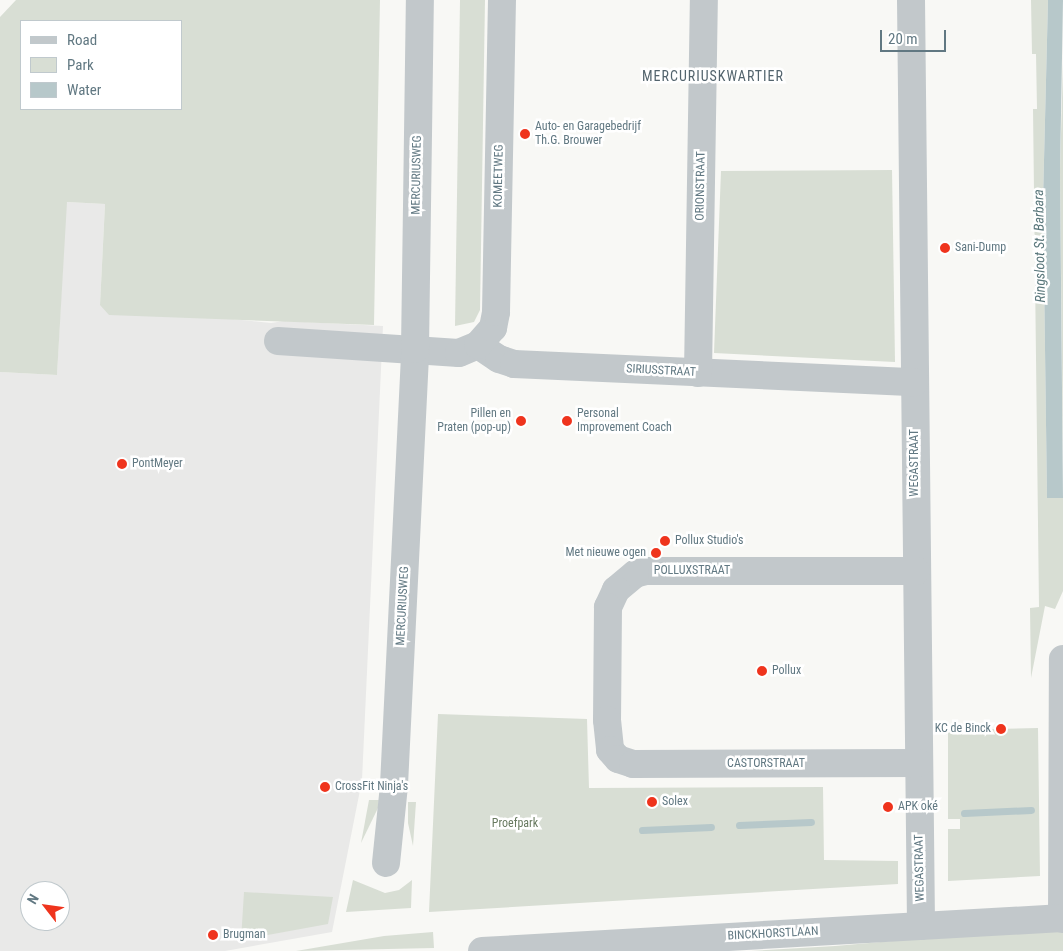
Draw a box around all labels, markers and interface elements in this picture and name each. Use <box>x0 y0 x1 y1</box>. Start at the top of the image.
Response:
legend <box>20 20 182 110</box>
scale bar <box>883 20 949 52</box>
text: 20 m <box>888 30 918 48</box>
text: Road <box>67 31 97 49</box>
text: Park <box>67 56 94 74</box>
district label: MERCURIUSKWARTIER <box>640 68 786 84</box>
text: Water <box>67 81 101 99</box>
place label: Auto- en Garagebedrijf Th.G. Brouwer <box>535 120 641 148</box>
marker: Auto- en Garagebedrijf Th.G. Brouwer <box>519 128 531 140</box>
street label: MERCURIUSWEG <box>409 135 425 215</box>
street label: KOMEETWEG <box>491 144 507 208</box>
street label: ORIONSTRAAT <box>693 151 709 221</box>
water label: Ringsloot St. Barbara <box>1030 189 1048 303</box>
place label: Sani-Dump <box>955 241 1006 255</box>
marker: Sani-Dump <box>939 242 951 254</box>
street label: SIRIUSSTRAAT <box>626 362 696 380</box>
place label: Pillen en Praten (pop-up) <box>437 407 511 435</box>
place label: Personal Improvement Coach <box>577 407 672 435</box>
marker: Pillen en Praten (pop-up) <box>515 415 527 427</box>
marker: Personal Improvement Coach <box>561 415 573 427</box>
street label: WEGASTRAAT <box>908 429 922 497</box>
place label: PontMeyer <box>132 457 183 471</box>
marker: PontMeyer <box>116 458 128 470</box>
place label: Pollux Studio's <box>675 534 744 548</box>
marker: Pollux Studio's <box>659 535 671 547</box>
place label: Met nieuwe ogen <box>565 546 646 560</box>
marker: Met nieuwe ogen <box>650 547 662 559</box>
street label: POLLUXSTRAAT <box>654 564 730 578</box>
street label: MERCURIUSWEG <box>394 566 412 646</box>
place label: Pollux <box>772 664 801 678</box>
marker: Pollux <box>756 665 768 677</box>
place label: KC de Binck <box>935 722 991 736</box>
marker: KC de Binck <box>995 723 1007 735</box>
street label: CASTORSTRAAT <box>727 757 805 771</box>
place label: CrossFit Ninja's <box>335 780 408 794</box>
marker: CrossFit Ninja's <box>319 781 331 793</box>
place label: Solex <box>662 795 688 809</box>
marker: Solex <box>646 796 658 808</box>
place label: APK oké <box>898 800 938 814</box>
marker: APK oké <box>882 801 894 813</box>
park label: Proefpark <box>492 817 538 831</box>
street label: WEGASTRAAT <box>912 834 928 902</box>
north arrow <box>20 881 70 931</box>
text: N <box>24 891 42 907</box>
street label: BINCKHORSTLAAN <box>727 924 819 944</box>
place label: Brugman <box>223 928 266 942</box>
marker: Brugman <box>207 929 219 941</box>

